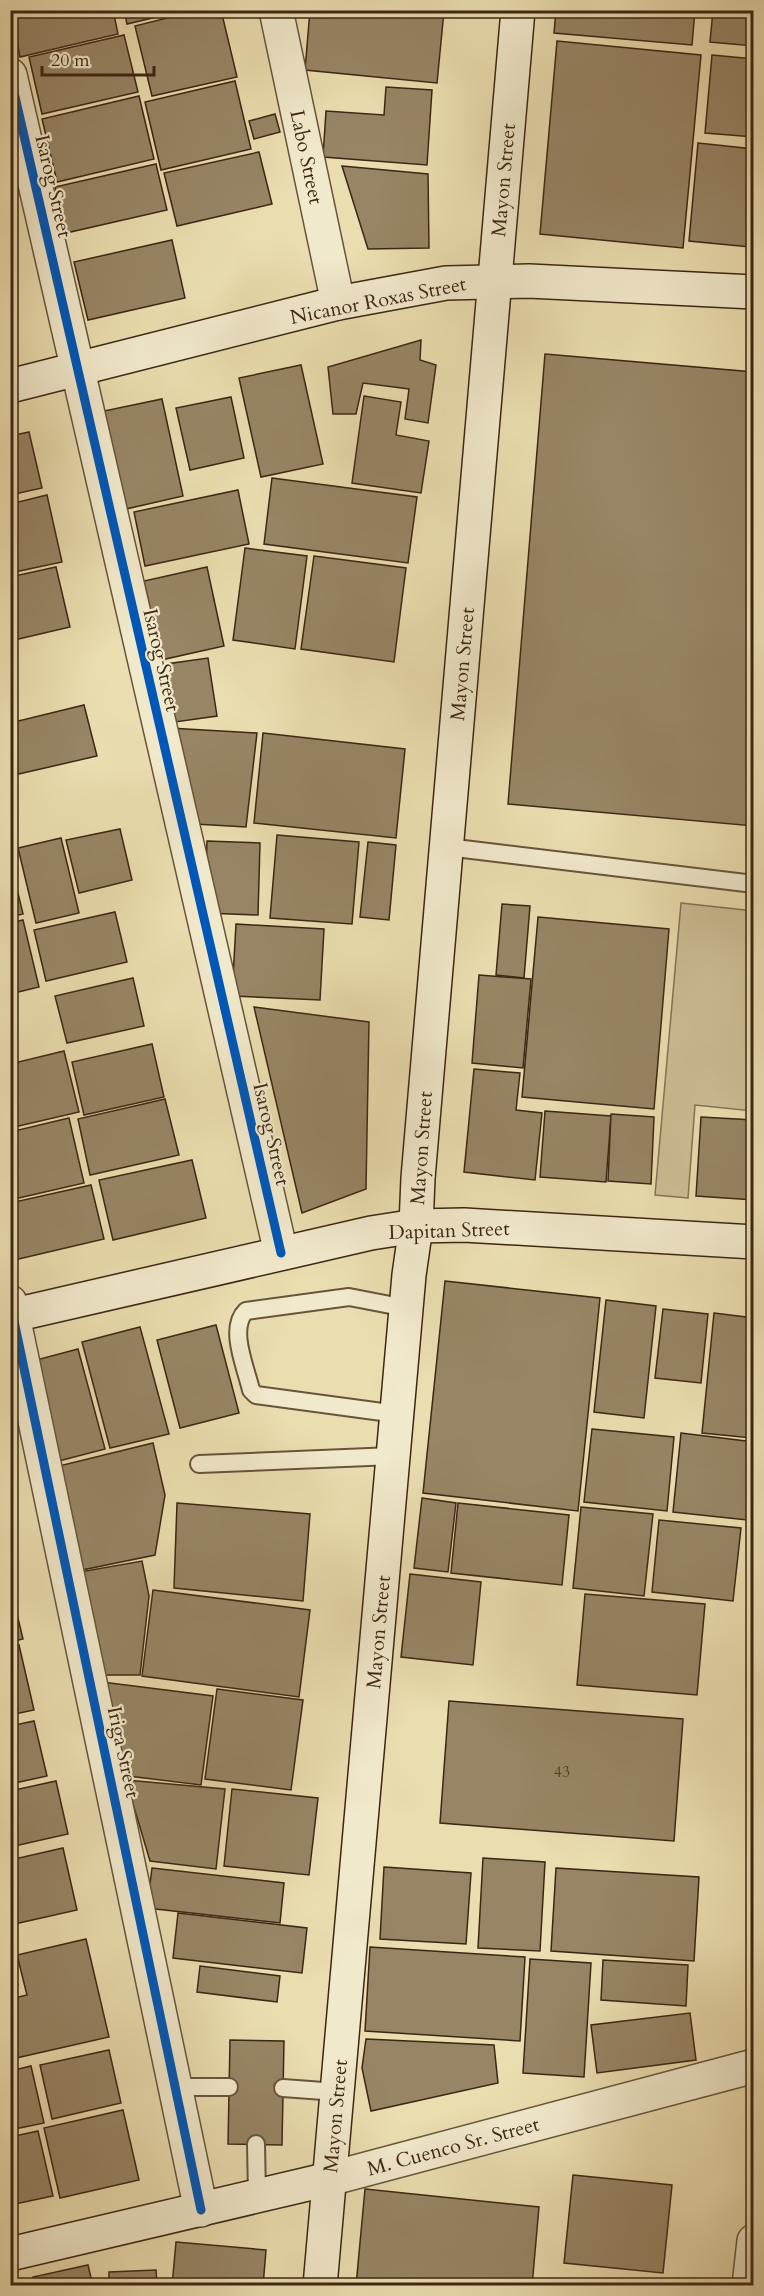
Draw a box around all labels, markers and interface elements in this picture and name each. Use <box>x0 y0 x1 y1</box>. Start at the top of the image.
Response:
scale bar <box>42 39 154 77</box>
text: 20 m <box>51 48 90 73</box>
street label: Labo Street <box>283 107 330 207</box>
street label: Mayon Street <box>485 122 522 238</box>
street label: Isarog Street <box>29 132 79 241</box>
street label: Nicanor Roxas Street <box>288 270 469 331</box>
street label: Isarog Street <box>137 606 187 715</box>
street label: Mayon Street <box>444 606 481 722</box>
street label: Isarog Street <box>247 1080 297 1189</box>
street label: Mayon Street <box>404 1090 439 1206</box>
street label: Dapitan Street <box>388 1215 511 1246</box>
street label: Mayon Street <box>360 1574 397 1690</box>
street label: Iriga Street <box>101 1704 147 1801</box>
house number: 43 <box>554 1761 570 1783</box>
street label: Mayon Street <box>317 2058 354 2174</box>
street label: M. Cuenco Sr. Street <box>364 2110 543 2182</box>

